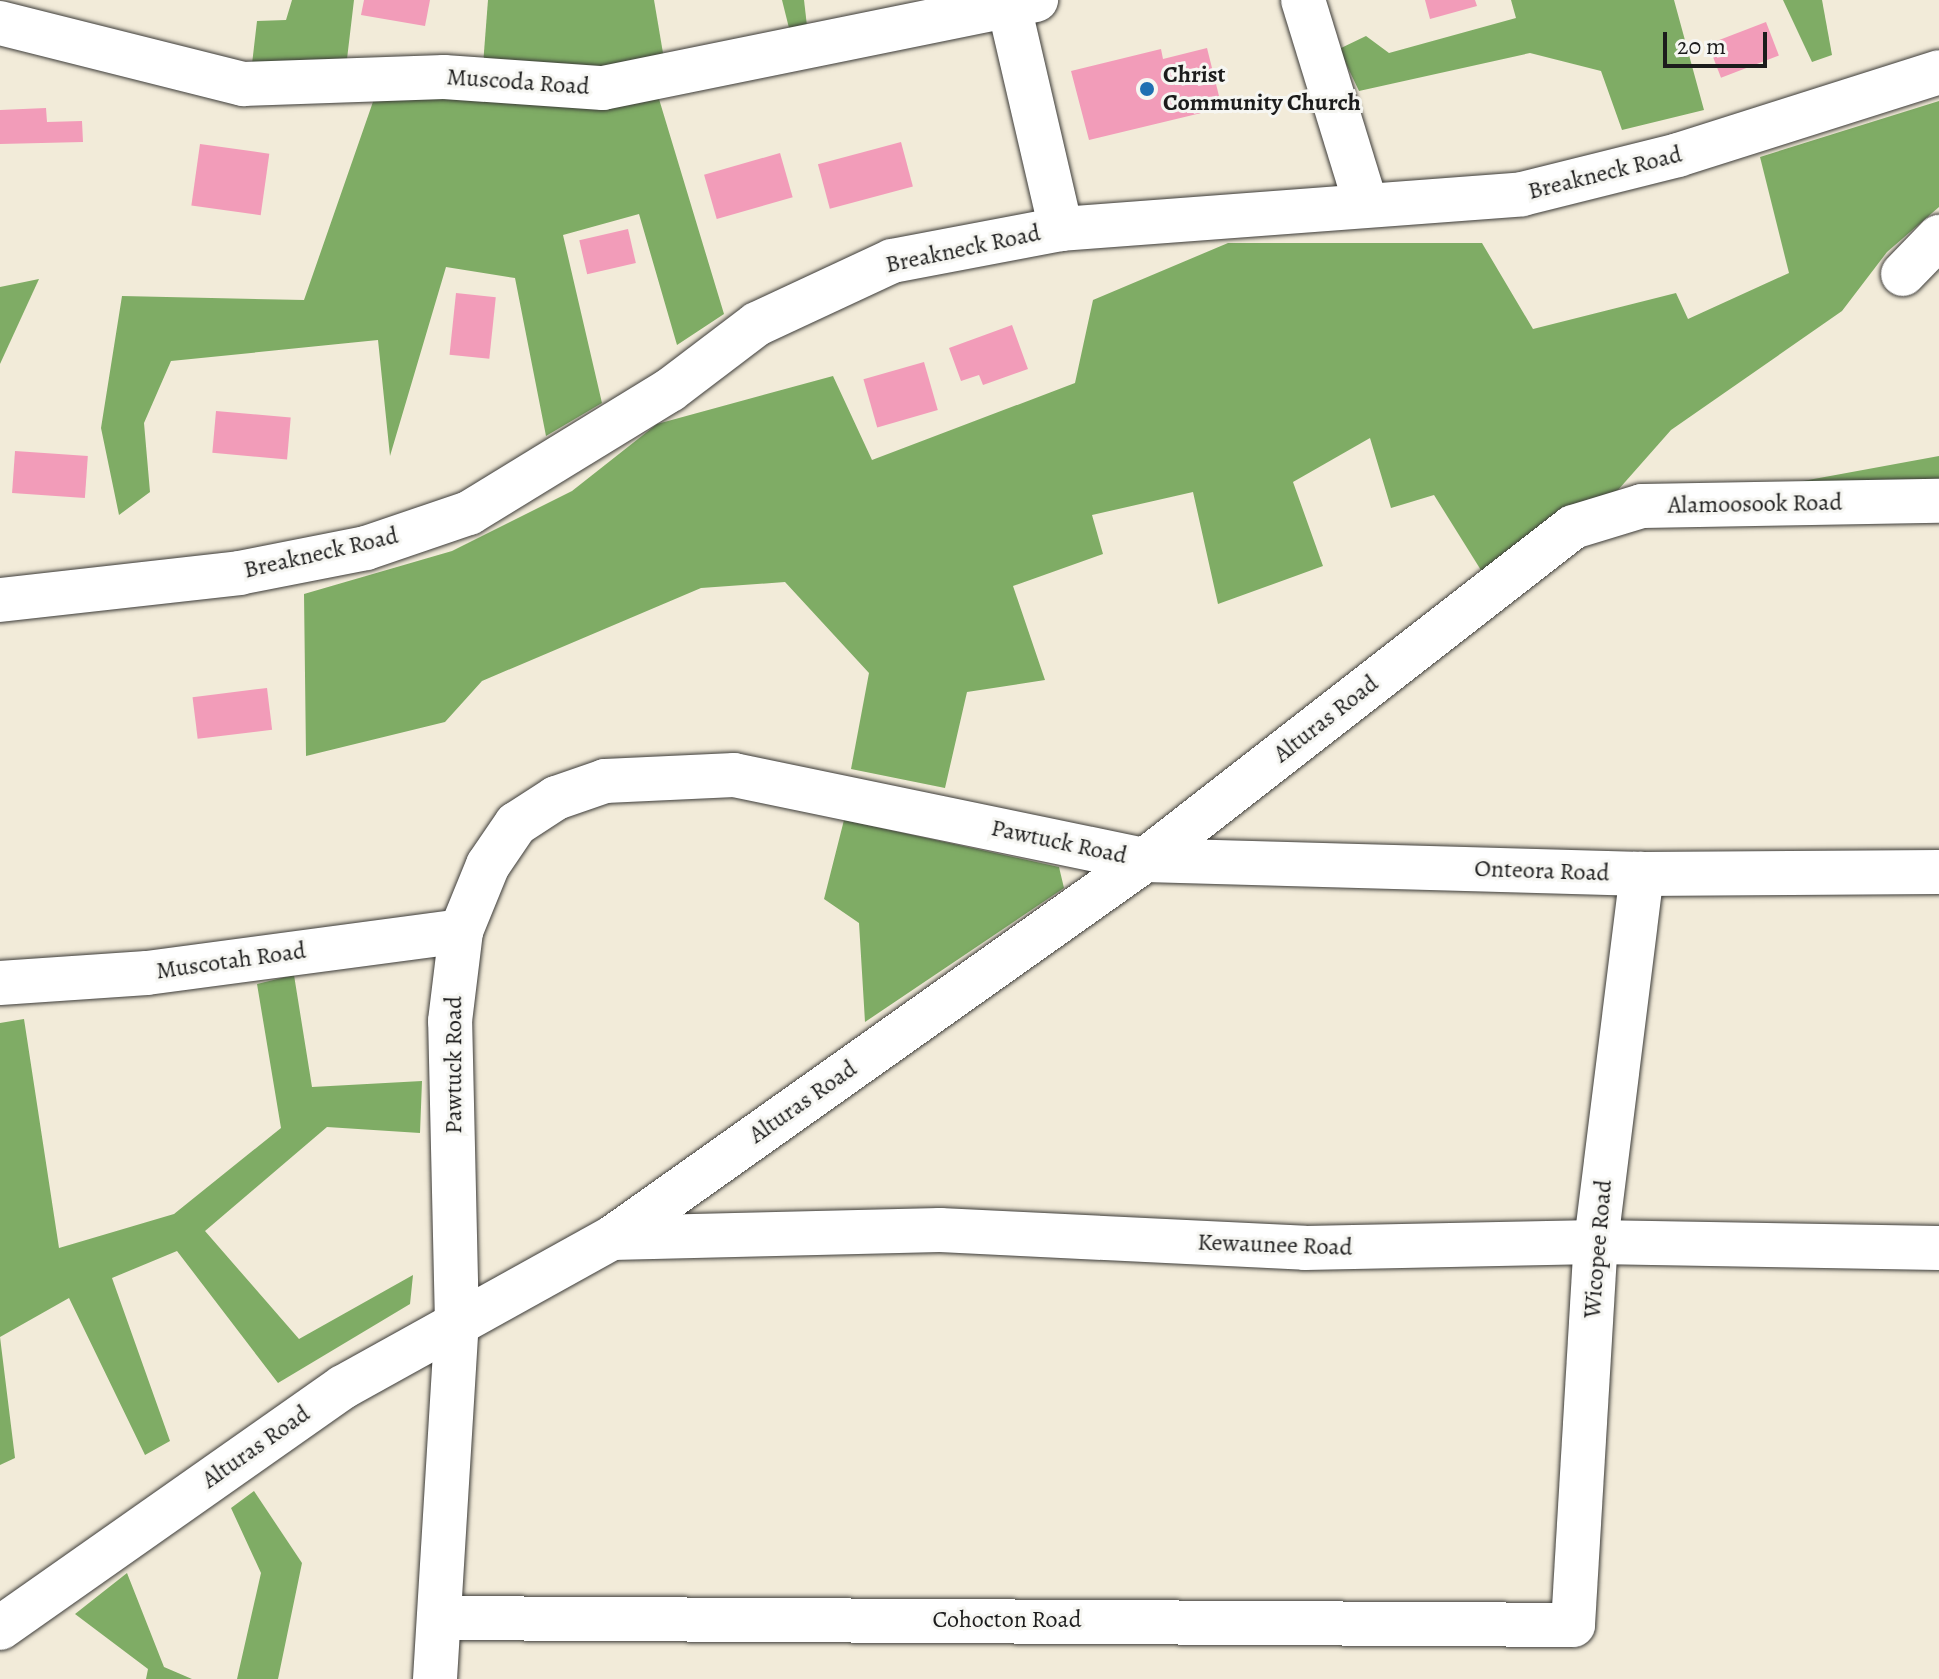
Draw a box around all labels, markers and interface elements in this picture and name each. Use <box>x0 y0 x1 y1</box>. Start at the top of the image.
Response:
scale bar <box>1667 16 1771 66</box>
text: 20 m <box>1677 30 1726 62</box>
place label: Christ Community Church <box>1163 61 1361 117</box>
street label: Muscoda Road <box>446 63 590 101</box>
marker: Christ Community Church <box>1138 80 1156 98</box>
street label: Breakneck Road <box>1525 140 1685 206</box>
street label: Breakneck Road <box>883 219 1043 279</box>
street label: Alamoosook Road <box>1667 488 1843 520</box>
street label: Breakneck Road <box>241 521 401 585</box>
street label: Alturas Road <box>1268 669 1384 769</box>
street label: Pawtuck Road <box>988 814 1130 870</box>
street label: Onteora Road <box>1474 854 1610 888</box>
street label: Muscotah Road <box>154 936 308 986</box>
street label: Pawtuck Road <box>440 996 468 1134</box>
street label: Alturas Road <box>744 1054 862 1150</box>
street label: Wicopee Road <box>1578 1179 1618 1319</box>
street label: Kewaunee Road <box>1197 1228 1353 1262</box>
street label: Alturas Road <box>197 1399 315 1495</box>
street label: Cohocton Road <box>932 1606 1082 1634</box>

